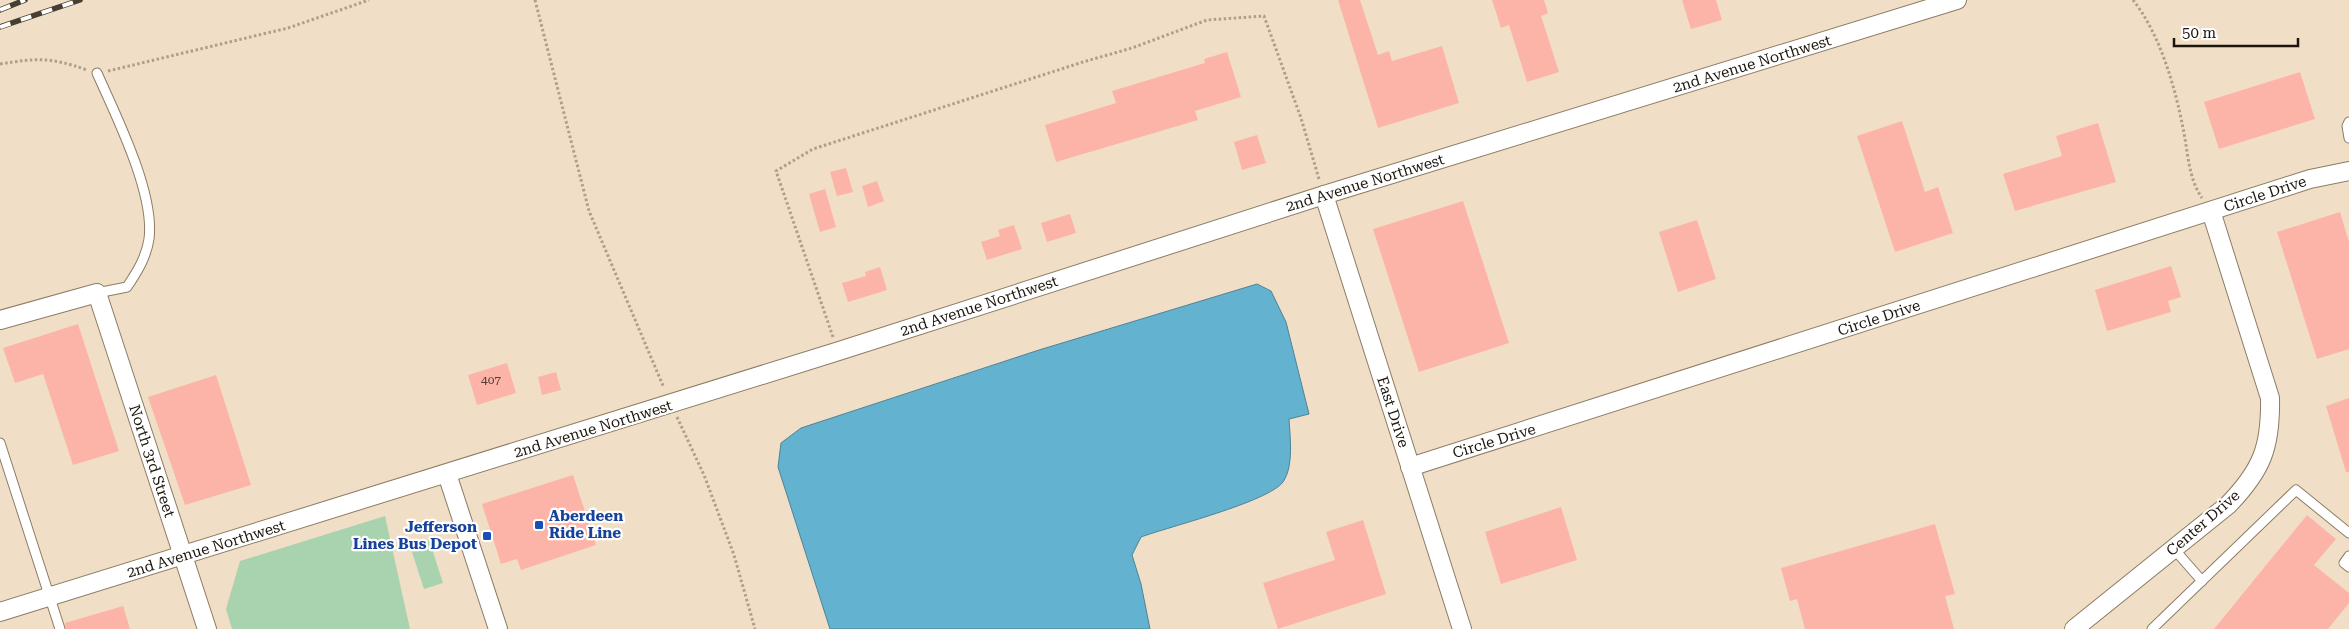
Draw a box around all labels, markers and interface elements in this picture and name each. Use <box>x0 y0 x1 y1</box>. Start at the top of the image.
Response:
scale bar <box>2174 15 2298 47</box>
text: 50 m <box>2182 24 2217 42</box>
street label: 2nd Avenue Northwest <box>1671 31 1834 97</box>
street label: 2nd Avenue Northwest <box>1284 150 1447 216</box>
street label: Circle Drive <box>2221 172 2309 216</box>
street label: 2nd Avenue Northwest <box>898 272 1060 340</box>
street label: Circle Drive <box>1835 296 1923 340</box>
house number: 407 <box>481 373 501 387</box>
street label: East Drive <box>1373 374 1413 450</box>
street label: 2nd Avenue Northwest <box>512 396 675 462</box>
street label: North 3rd Street <box>125 402 179 520</box>
street label: Circle Drive <box>1450 420 1538 462</box>
street label: Center Drive <box>2163 486 2243 560</box>
place label: Aberdeen Ride Line <box>549 507 623 542</box>
street label: 2nd Avenue Northwest <box>125 516 288 582</box>
place label: Jefferson Lines Bus Depot <box>353 518 477 553</box>
marker: Aberdeen Ride Line <box>533 519 545 531</box>
marker: Jefferson Lines Bus Depot <box>481 530 493 542</box>

